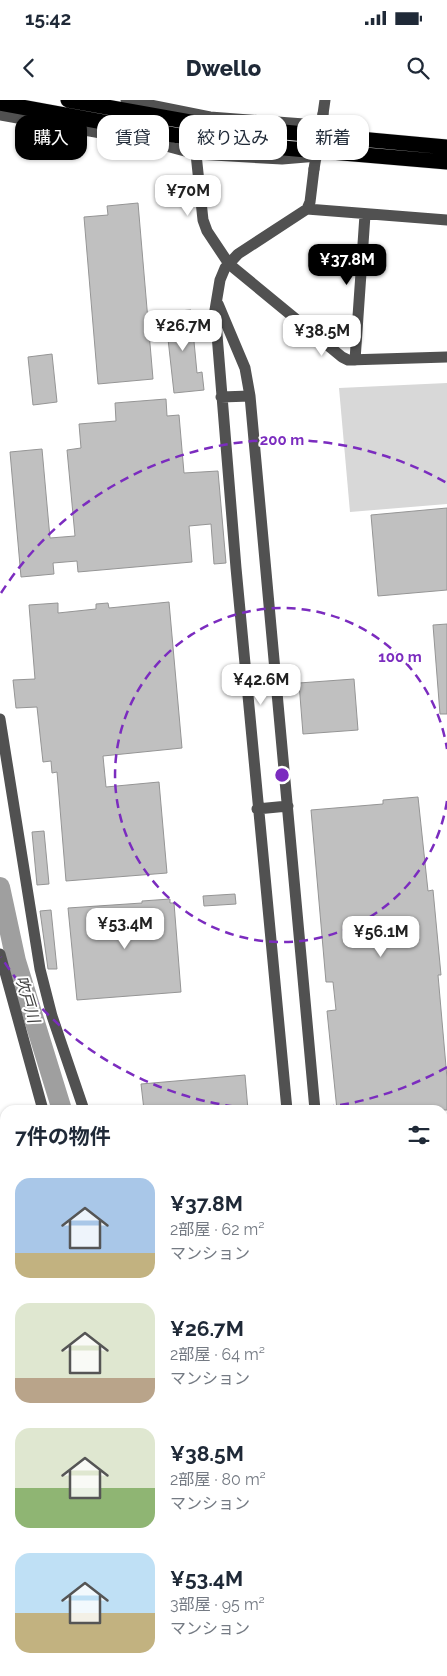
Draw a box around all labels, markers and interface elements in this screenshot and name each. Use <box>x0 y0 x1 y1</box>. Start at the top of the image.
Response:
text: 15:42 <box>25 7 71 29</box>
icon: back <box>15 54 43 82</box>
icon: search <box>404 54 432 82</box>
text: Dwello <box>186 55 261 81</box>
chip: 購入 <box>15 115 87 160</box>
chip: 賃貸 <box>97 115 169 160</box>
chip: 絞り込み <box>179 115 287 160</box>
chip: 新着 <box>297 115 369 160</box>
pin: ¥70M <box>158 174 218 217</box>
text: ¥70M <box>166 181 210 200</box>
pin: ¥37.8M <box>306 244 388 286</box>
text: ¥37.8M <box>319 250 375 269</box>
pin: ¥26.7M <box>142 310 224 352</box>
pin: ¥38.5M <box>281 314 363 357</box>
text: ¥26.7M <box>155 316 211 335</box>
text: ¥38.5M <box>294 321 350 340</box>
text: 200 m <box>260 431 304 449</box>
text: 100 m <box>378 648 422 666</box>
pin: ¥42.6M <box>220 664 302 706</box>
text: ¥42.6M <box>233 670 289 689</box>
centre of rings <box>273 766 291 784</box>
pin: ¥53.4M <box>84 908 166 950</box>
text: ¥53.4M <box>97 914 153 933</box>
pin: ¥56.1M <box>340 916 422 958</box>
text: ¥56.1M <box>353 922 409 941</box>
water label: 吹戸川 <box>11 973 44 1027</box>
icon: filters <box>405 1121 433 1149</box>
text: 7件の物件 <box>15 1124 111 1149</box>
text: ¥37.8M <box>170 1191 243 1216</box>
icon: home <box>55 1198 115 1258</box>
text: 2部屋 · 62 m² <box>170 1220 265 1239</box>
text: マンション <box>170 1244 250 1263</box>
text: ¥26.7M <box>170 1316 244 1341</box>
icon: home <box>55 1323 115 1383</box>
text: 2部屋 · 64 m² <box>170 1345 265 1364</box>
text: マンション <box>170 1369 250 1388</box>
text: ¥38.5M <box>170 1441 244 1466</box>
icon: home <box>55 1448 115 1508</box>
text: 2部屋 · 80 m² <box>170 1470 266 1489</box>
text: マンション <box>170 1494 250 1513</box>
text: ¥53.4M <box>170 1566 243 1591</box>
icon: home <box>55 1573 115 1633</box>
text: 3部屋 · 95 m² <box>170 1595 265 1614</box>
text: マンション <box>170 1619 250 1638</box>

